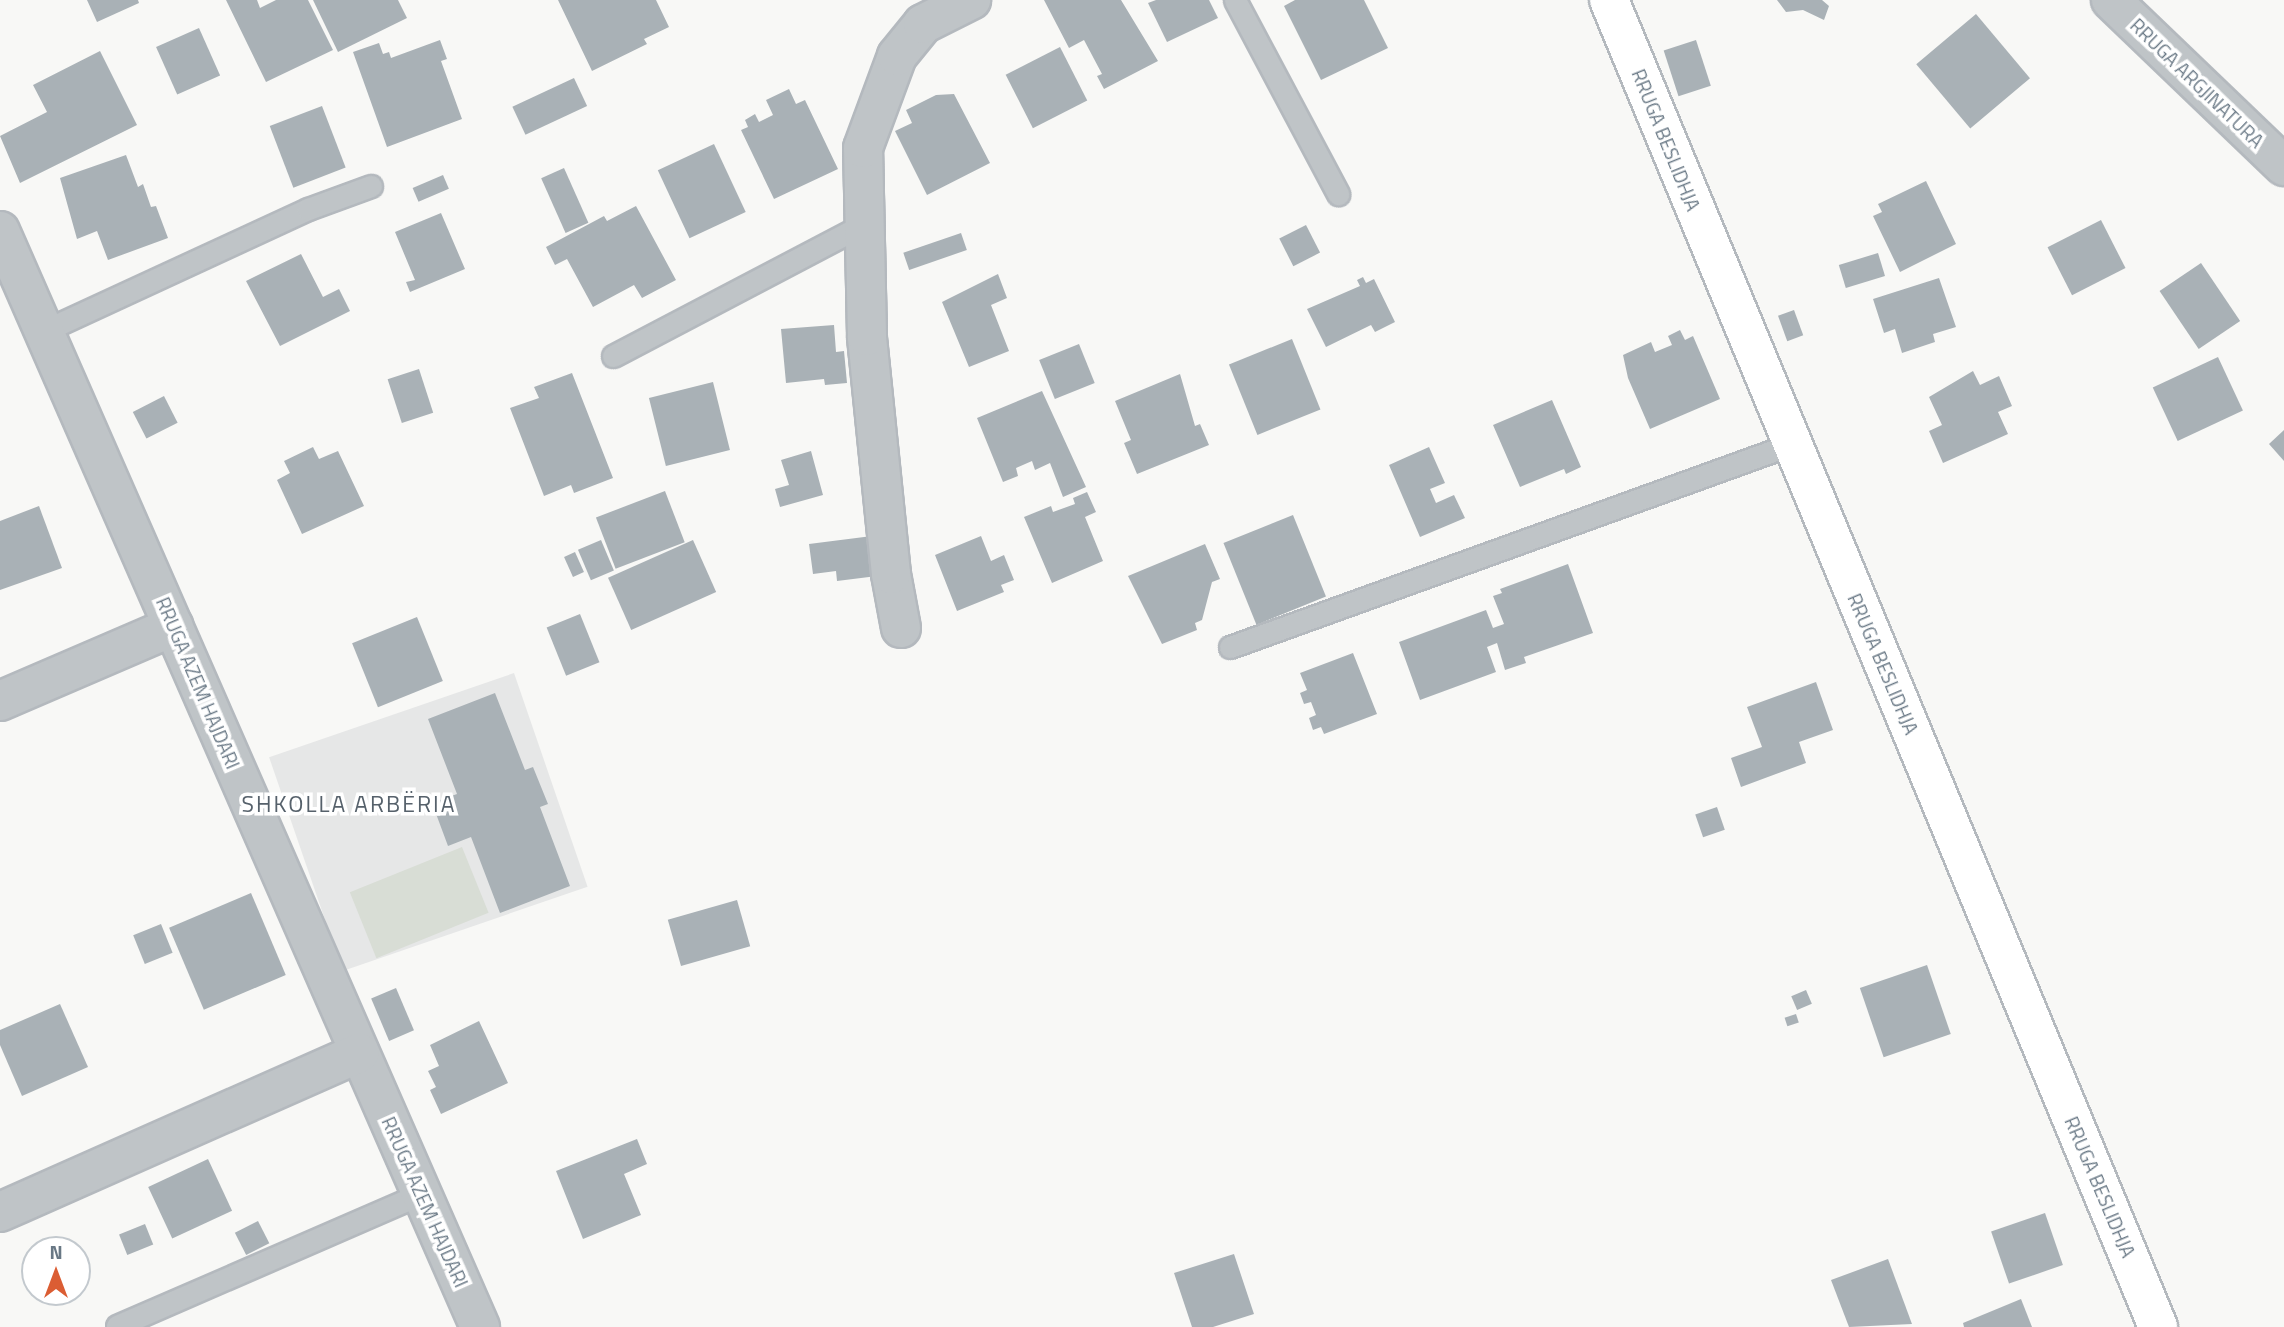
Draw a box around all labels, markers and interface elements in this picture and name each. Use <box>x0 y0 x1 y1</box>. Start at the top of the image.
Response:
street label: RRUGA ARGJINATURA <box>2126 14 2268 152</box>
street label: RRUGA BESLIDHJA <box>1627 66 1705 214</box>
street label: RRUGA BESLIDHJA <box>1843 590 1923 738</box>
street label: RRUGA AZEM HAJDARI <box>152 594 244 772</box>
district label: SHKOLLA ARBËRIA <box>243 790 455 818</box>
street label: RRUGA AZEM HAJDARI <box>377 1113 473 1291</box>
street label: RRUGA BESLIDHJA <box>2060 1113 2140 1261</box>
north arrow <box>21 1236 91 1306</box>
text: N <box>49 1237 63 1266</box>

